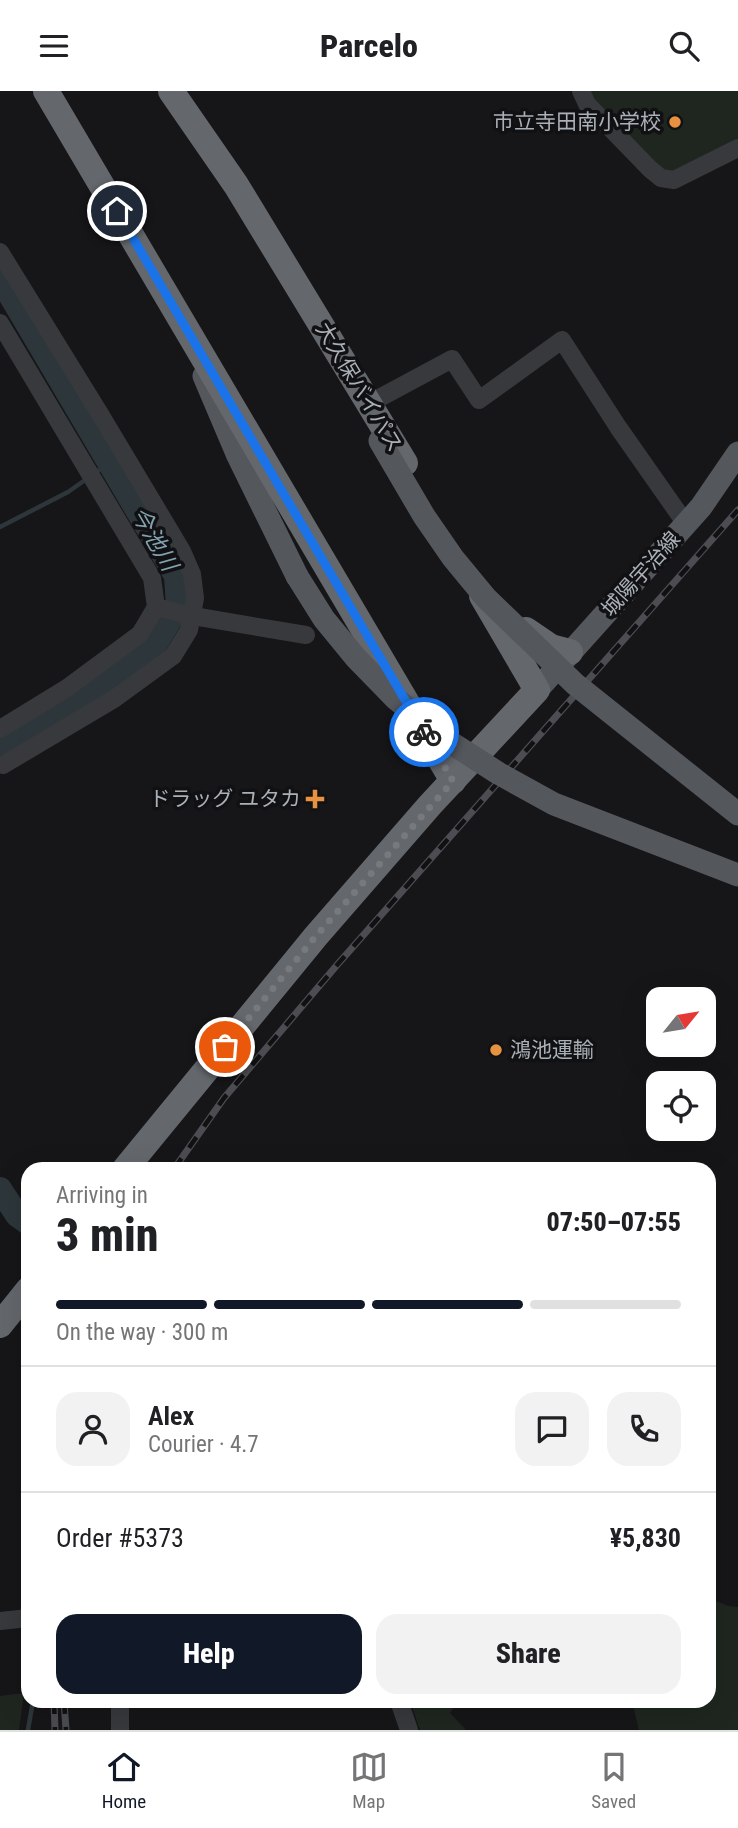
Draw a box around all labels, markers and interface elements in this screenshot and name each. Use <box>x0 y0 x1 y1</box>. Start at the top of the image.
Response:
icon: menu <box>35 27 73 65</box>
text: Parcelo <box>320 27 418 65</box>
icon: search <box>665 27 703 65</box>
place label: 市立寺田南小学校 <box>493 110 661 134</box>
marker: 市立寺田南小学校 <box>667 114 683 130</box>
pin <box>87 181 147 241</box>
icon: home <box>98 192 136 230</box>
street label: 大久保バイパス <box>311 318 407 456</box>
water label: 今池川 <box>125 502 184 578</box>
street label: 城陽宇治線 <box>597 527 685 621</box>
courier <box>389 697 459 767</box>
icon: bike <box>405 713 443 751</box>
place label: ドラッグ ユタカ <box>149 787 301 811</box>
marker: ドラッグ ユタカ <box>307 791 323 807</box>
north arrow <box>646 987 716 1057</box>
map controls <box>646 987 716 1141</box>
pin <box>195 1017 255 1077</box>
icon: bag <box>206 1028 244 1066</box>
place label: 鴻池運輸 <box>510 1038 594 1062</box>
marker: 鴻池運輸 <box>488 1042 504 1058</box>
button: locate <box>646 1071 716 1141</box>
text: Arriving in <box>56 1182 148 1209</box>
text: 07:50–07:55 <box>547 1207 681 1237</box>
text: 3 min <box>56 1208 159 1262</box>
text: On the way · 300 m <box>56 1319 228 1346</box>
button: person <box>56 1392 130 1466</box>
button: chat <box>515 1392 589 1466</box>
button: phone <box>607 1392 681 1466</box>
text: Alex <box>148 1401 194 1431</box>
text: Courier · 4.7 <box>148 1431 259 1458</box>
text: Order #5373 <box>56 1523 184 1553</box>
text: ¥5,830 <box>610 1523 681 1553</box>
button: Help <box>56 1614 362 1694</box>
button: Share <box>376 1614 681 1694</box>
tab: Home <box>102 1748 146 1813</box>
tab: Map <box>350 1748 388 1813</box>
tab: Saved <box>591 1748 636 1813</box>

